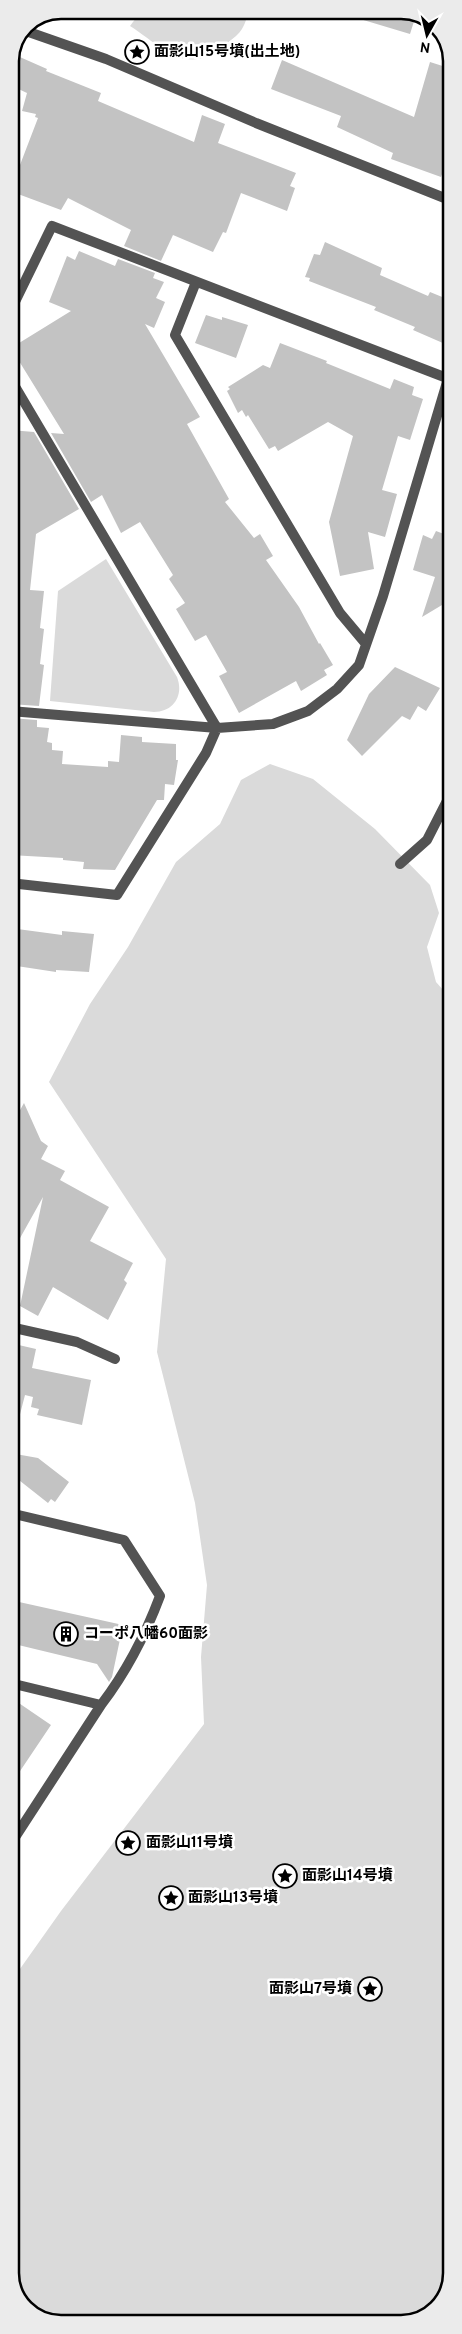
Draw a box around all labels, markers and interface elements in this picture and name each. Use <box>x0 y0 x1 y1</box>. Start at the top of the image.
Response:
north arrow <box>402 10 452 60</box>
text: N <box>419 37 432 56</box>
place icon: 面影山15号墳(出土地) <box>124 39 150 65</box>
place label: 面影山15号墳(出土地) <box>154 43 300 62</box>
building icon: コーポ八幡60面影 <box>53 1621 79 1647</box>
place label: コーポ八幡60面影 <box>84 1625 208 1644</box>
place icon: 面影山11号墳 <box>115 1830 141 1856</box>
place label: 面影山11号墳 <box>146 1834 233 1853</box>
place icon: 面影山14号墳 <box>272 1863 298 1889</box>
place label: 面影山14号墳 <box>302 1867 393 1886</box>
place icon: 面影山13号墳 <box>158 1885 184 1911</box>
place label: 面影山13号墳 <box>188 1889 278 1908</box>
place icon: 面影山7号墳 <box>357 1976 383 2002</box>
place label: 面影山7号墳 <box>269 1980 352 1999</box>

